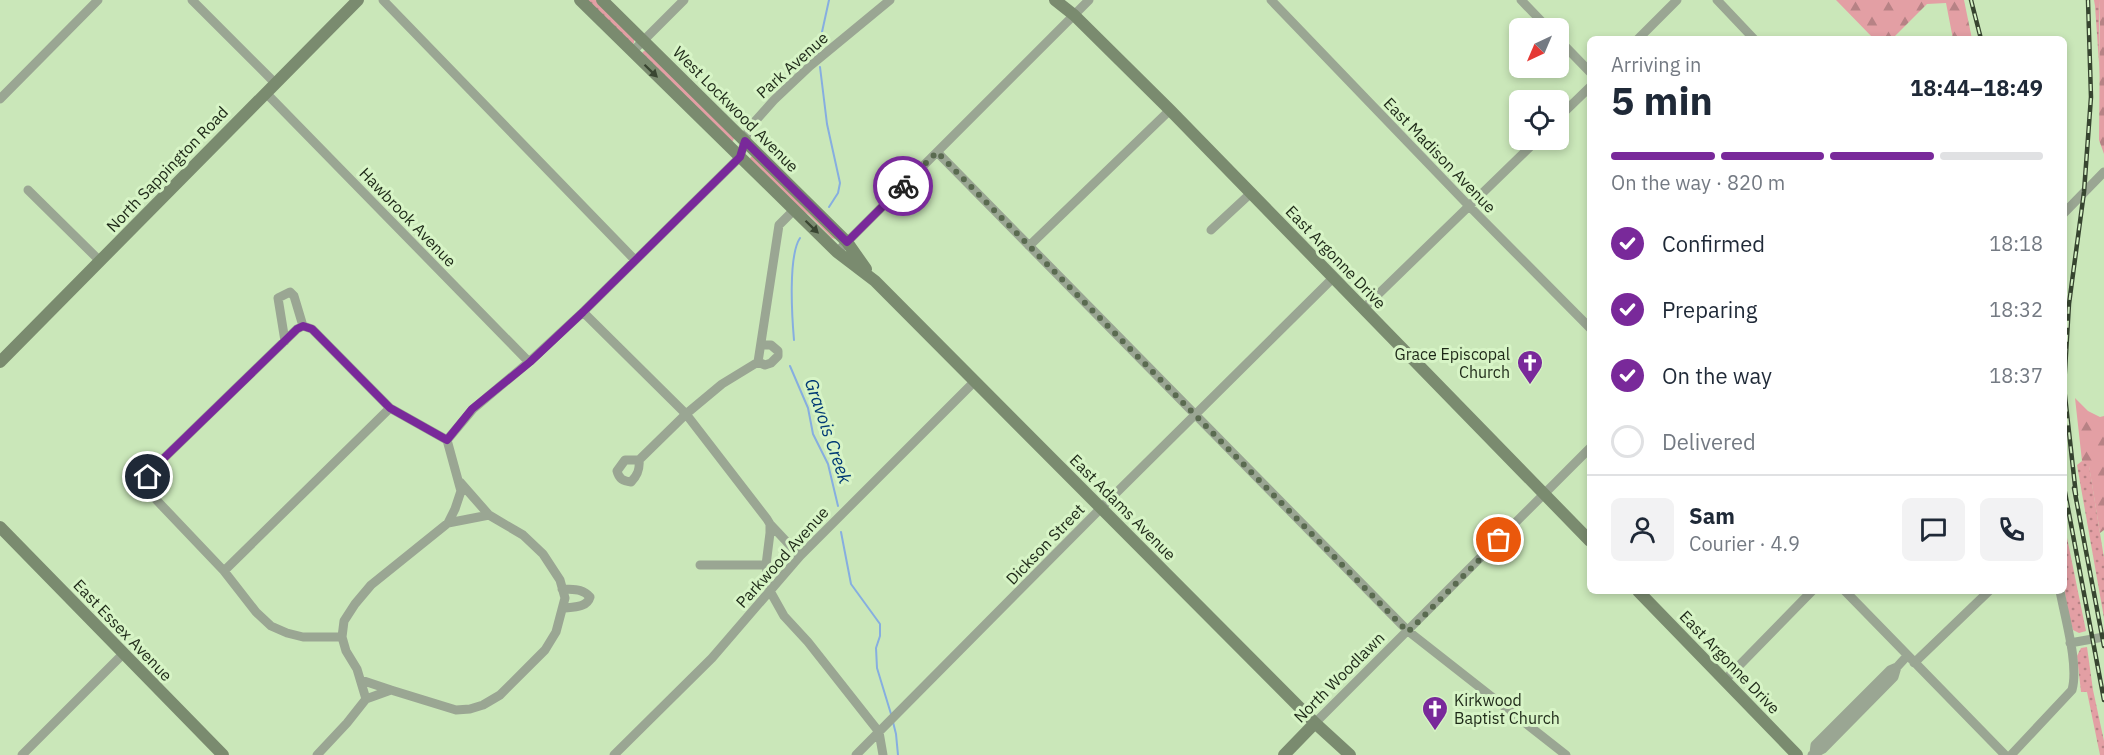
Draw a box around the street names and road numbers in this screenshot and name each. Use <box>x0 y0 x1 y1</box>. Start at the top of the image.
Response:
street label: Park Avenue <box>752 27 832 102</box>
street label: West Lockwood Avenue <box>669 42 803 176</box>
street label: East Madison Avenue <box>1380 93 1500 217</box>
street label: North Sappington Road <box>102 102 232 236</box>
street label: Hawbrook Avenue <box>355 163 461 271</box>
street label: East Argonne Drive <box>1282 201 1391 313</box>
street label: East Adams Avenue <box>1066 450 1180 564</box>
street label: Dickson Street <box>1001 499 1089 589</box>
street label: Parkwood Avenue <box>731 502 833 612</box>
street label: East Essex Avenue <box>69 575 177 685</box>
street label: East Argonne Drive <box>1676 606 1785 718</box>
street label: North Woodlawn <box>1289 627 1389 727</box>

